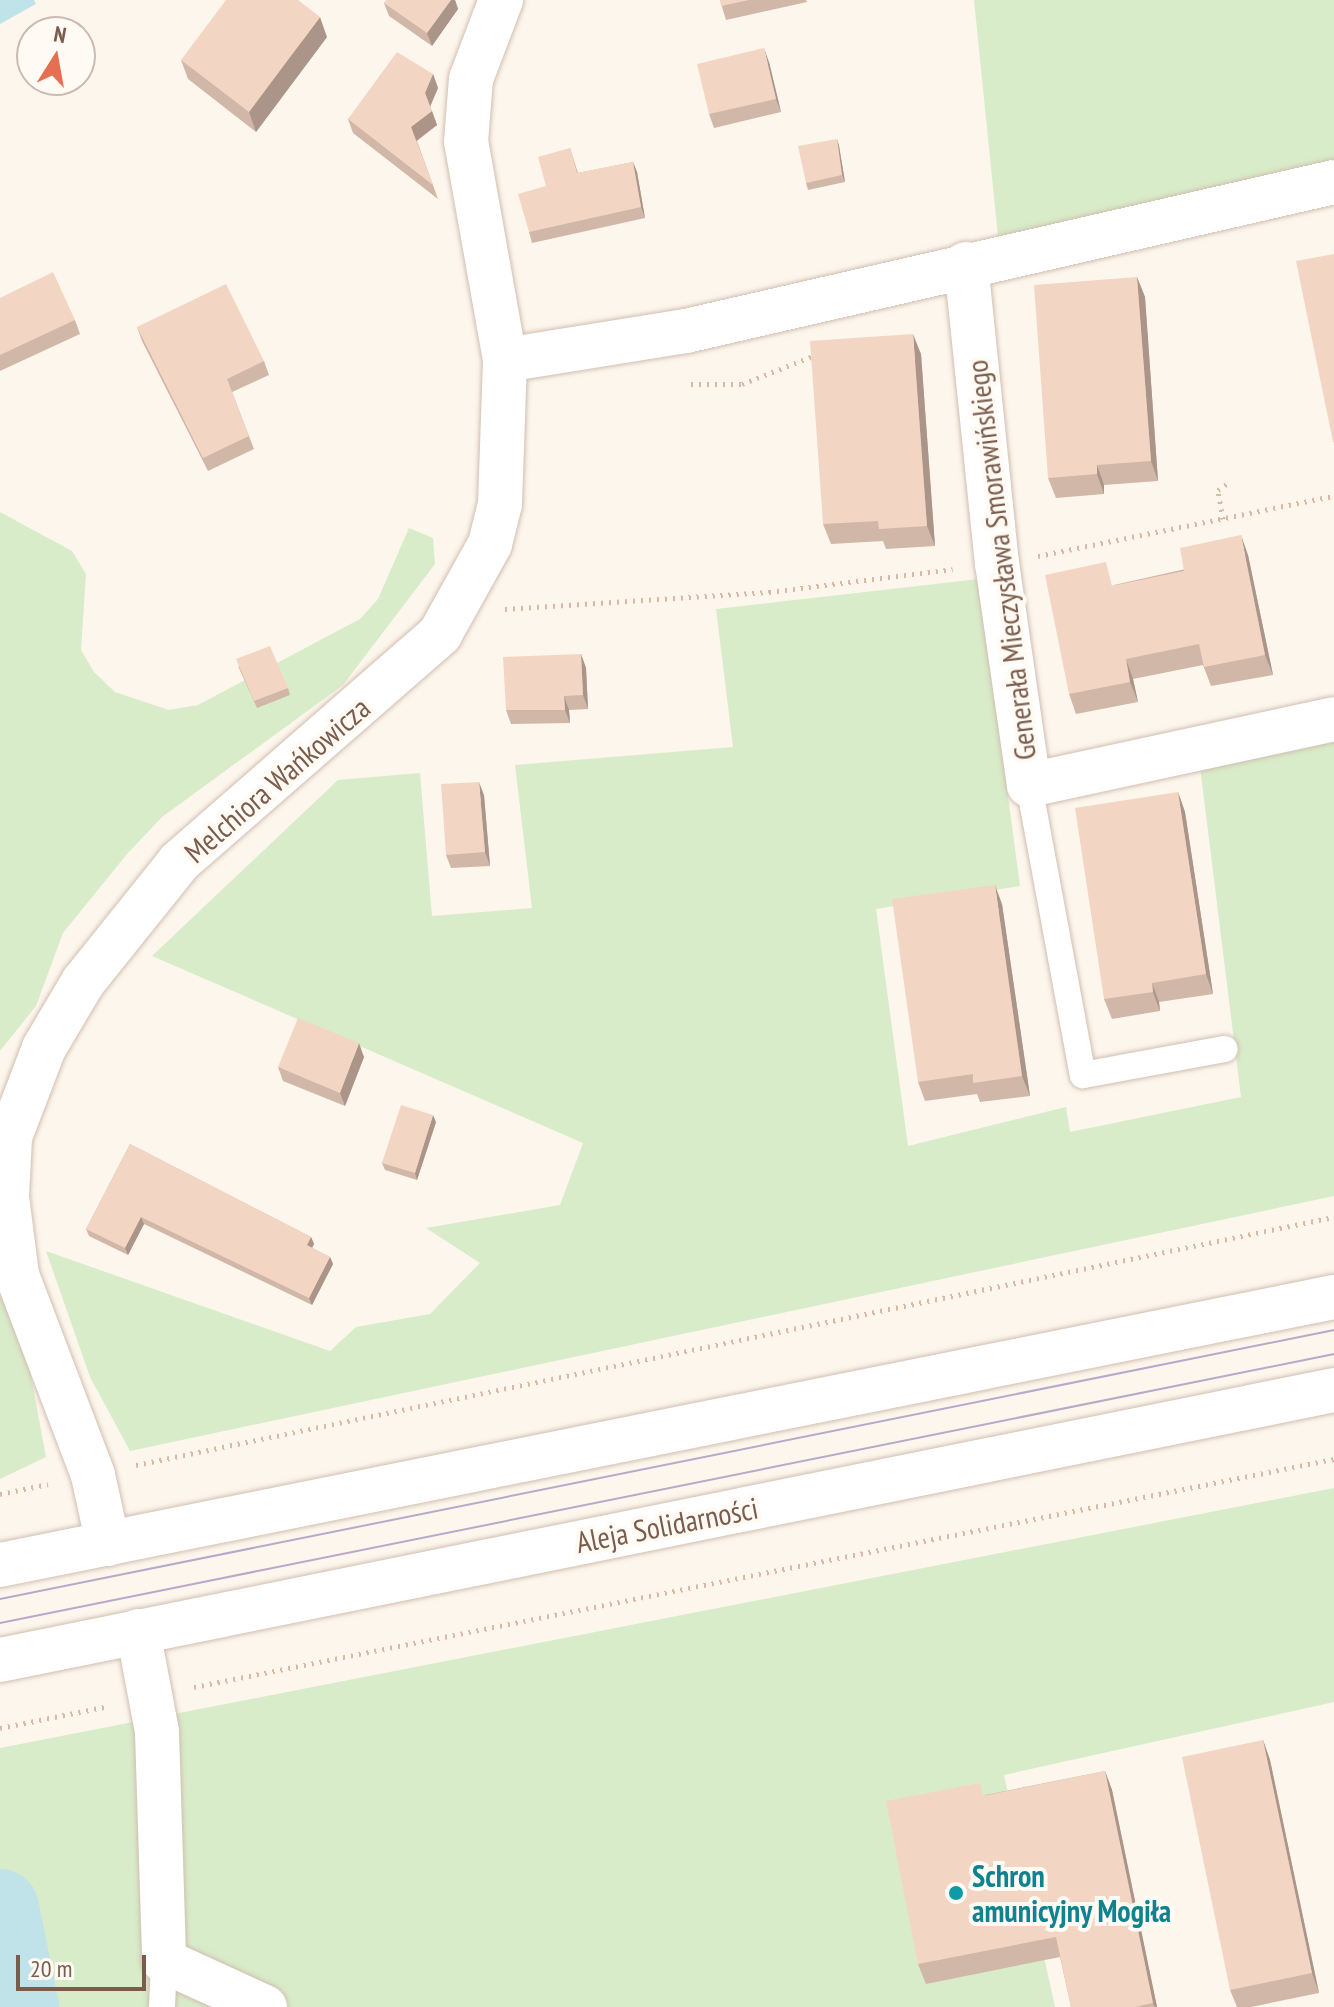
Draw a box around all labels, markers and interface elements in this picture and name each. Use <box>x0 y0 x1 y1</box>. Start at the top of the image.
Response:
north arrow <box>16 16 96 96</box>
text: N <box>52 20 69 49</box>
street label: Generała Mieczysława Smorawińskiego <box>959 358 1043 762</box>
street label: Melchiora Wańkowicza <box>177 690 377 870</box>
street label: Aleja Solidarności <box>573 1490 761 1560</box>
place label: Schron amunicyjny Mogiła <box>972 1858 1172 1928</box>
marker: Schron amunicyjny Mogiła <box>947 1884 965 1902</box>
scale bar <box>20 1939 150 1989</box>
text: 20 m <box>30 1953 72 1984</box>

